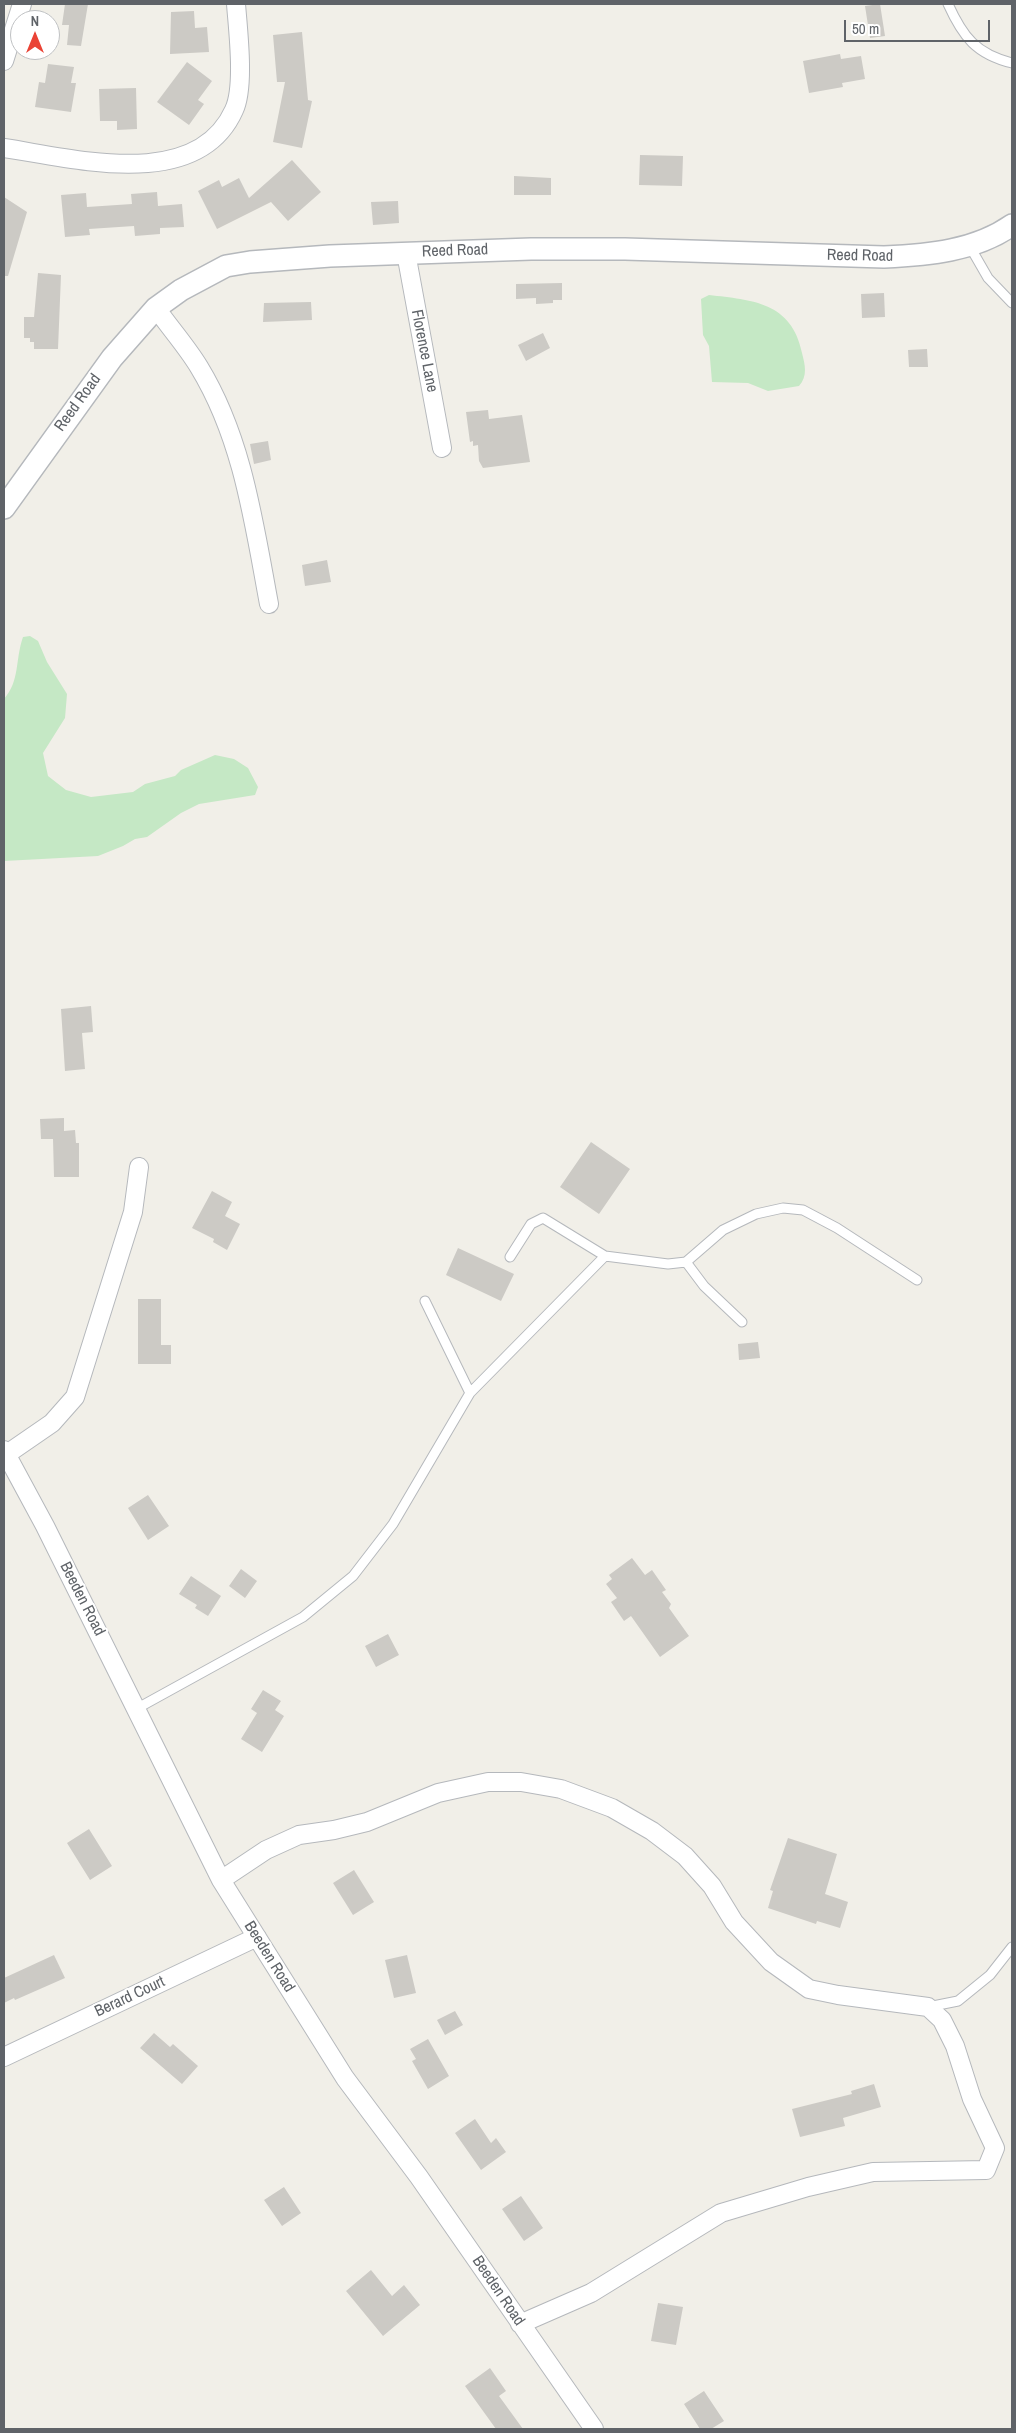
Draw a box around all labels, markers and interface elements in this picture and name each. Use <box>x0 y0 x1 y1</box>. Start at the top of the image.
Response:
north arrow <box>10 10 60 60</box>
scale bar <box>846 10 992 42</box>
text: N <box>31 12 39 30</box>
text: 50 m <box>852 18 879 39</box>
street label: Reed Road <box>422 240 488 262</box>
street label: Reed Road <box>827 246 893 266</box>
street label: Florence Lane <box>407 308 441 394</box>
street label: Reed Road <box>51 371 105 435</box>
street label: Beeden Road <box>55 1559 109 1639</box>
street label: Beeden Road <box>240 1918 298 1996</box>
street label: Berard Court <box>92 1972 168 2022</box>
street label: Beeden Road <box>468 2252 528 2330</box>

